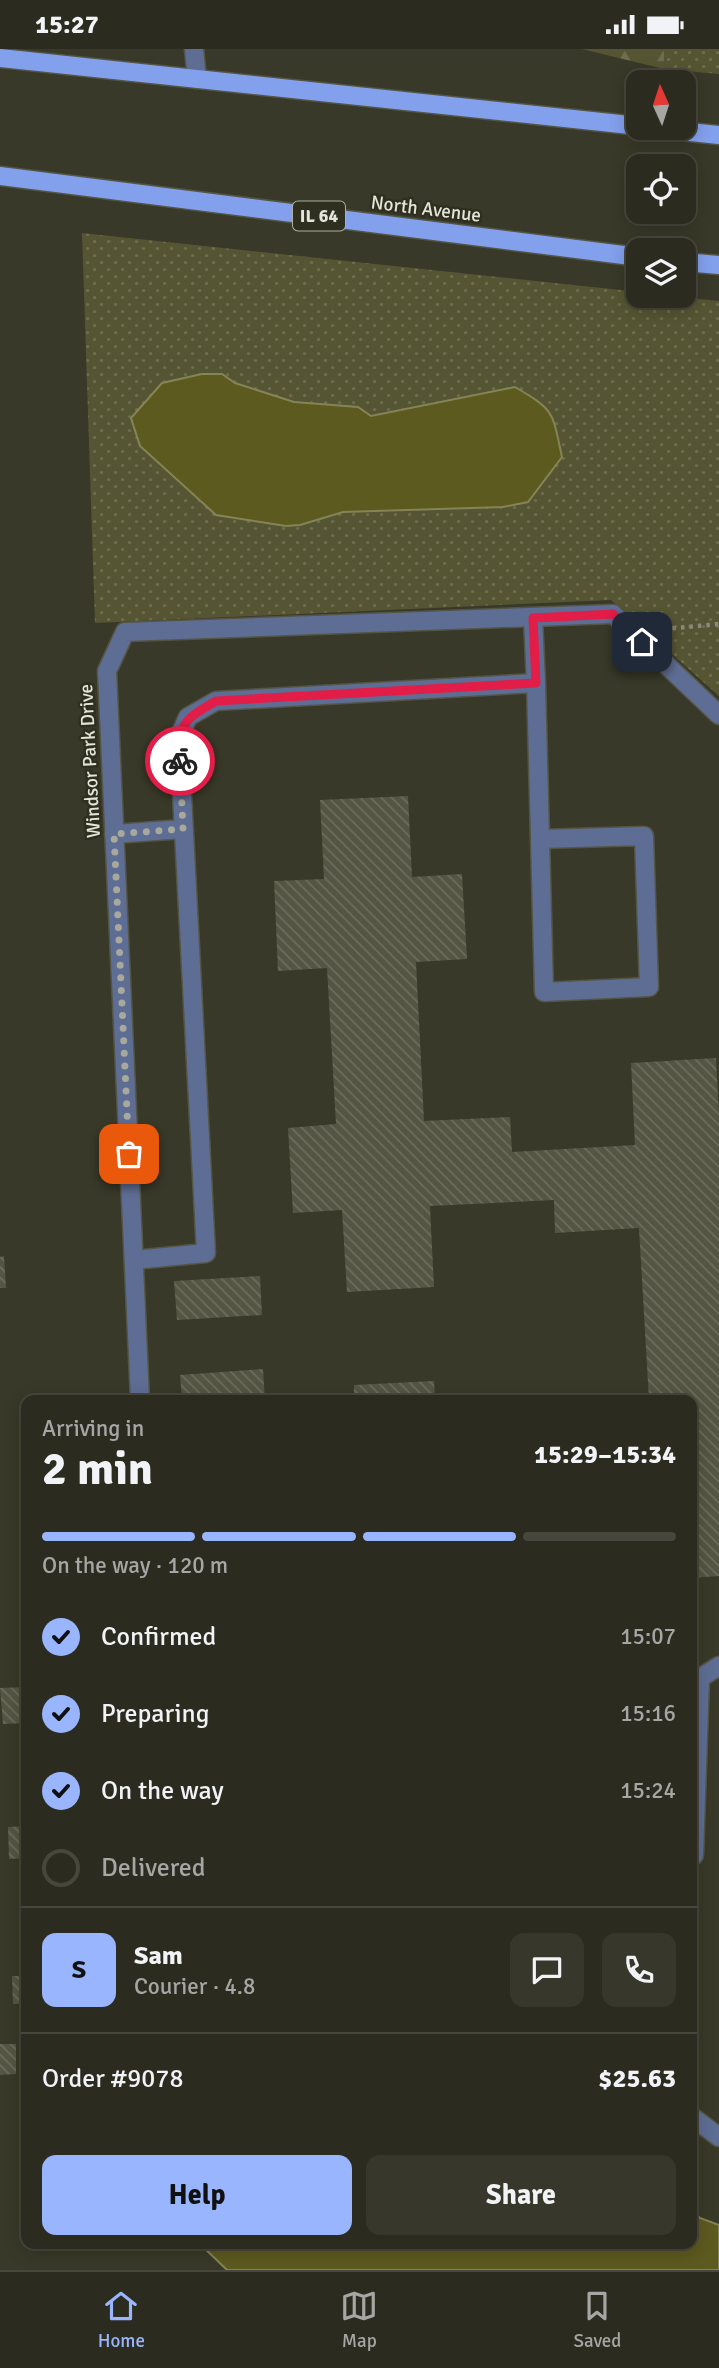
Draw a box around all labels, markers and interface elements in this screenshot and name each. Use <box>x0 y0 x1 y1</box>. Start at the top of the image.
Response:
text: 15:27 <box>35 9 99 41</box>
north arrow <box>626 70 696 140</box>
map controls <box>626 70 696 308</box>
button: locate <box>626 154 696 224</box>
street label: North Avenue <box>370 190 482 228</box>
road number: IL 64 <box>293 201 345 231</box>
button: layers <box>626 238 696 308</box>
pin <box>612 612 672 672</box>
icon: home <box>623 623 661 661</box>
street label: Windsor Park Drive <box>74 683 106 839</box>
courier <box>145 726 215 796</box>
icon: bike <box>161 742 199 780</box>
pin <box>99 1124 159 1184</box>
icon: bag <box>110 1135 148 1173</box>
text: Arriving in <box>42 1414 144 1443</box>
text: 15:29–15:34 <box>534 1439 676 1471</box>
text: 2 min <box>42 1441 153 1497</box>
text: On the way · 120 m <box>42 1551 228 1580</box>
icon: check <box>42 1618 80 1656</box>
text: Confirmed <box>101 1621 216 1653</box>
text: 15:07 <box>620 1622 676 1651</box>
icon: check <box>42 1695 80 1733</box>
text: Preparing <box>101 1698 209 1730</box>
text: 15:16 <box>620 1699 676 1728</box>
icon: check <box>42 1772 80 1810</box>
text: On the way <box>101 1775 224 1807</box>
text: 15:24 <box>620 1776 676 1805</box>
text: Delivered <box>101 1852 206 1884</box>
button: chat <box>510 1933 584 2007</box>
button: phone <box>602 1933 676 2007</box>
text: Sam <box>134 1940 183 1972</box>
text: S <box>72 1954 86 1986</box>
text: Courier · 4.8 <box>134 1972 255 2001</box>
text: Order #9078 <box>42 2063 183 2095</box>
text: $25.63 <box>598 2063 676 2095</box>
button: Help <box>42 2155 352 2235</box>
button: Share <box>366 2155 676 2235</box>
tab: Home <box>98 2287 145 2353</box>
tab: Map <box>340 2287 378 2353</box>
tab: Saved <box>573 2287 621 2353</box>

